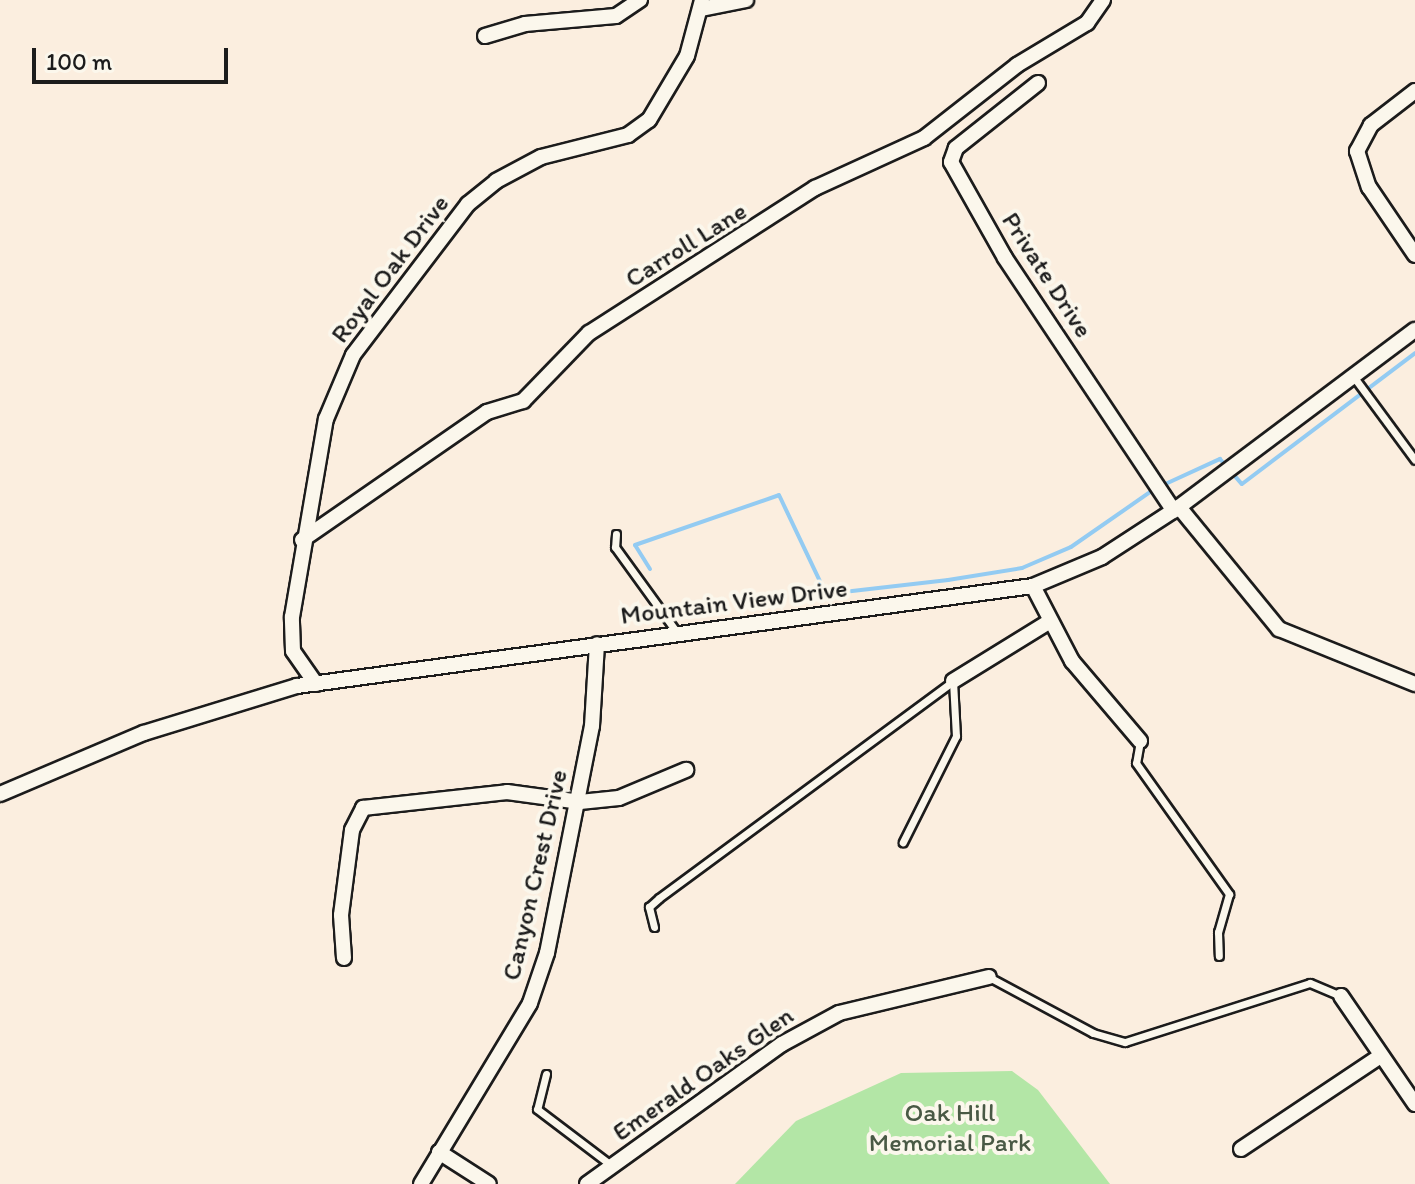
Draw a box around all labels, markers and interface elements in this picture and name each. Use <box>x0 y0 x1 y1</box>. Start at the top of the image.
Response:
scale bar <box>36 32 232 82</box>
text: 100 m <box>46 47 112 76</box>
street label: Royal Oak Drive <box>324 189 456 349</box>
street label: Carroll Lane <box>619 195 753 295</box>
street label: Private Drive <box>995 206 1099 344</box>
street label: Mountain View Drive <box>618 573 850 631</box>
street label: Canyon Crest Drive <box>496 766 574 984</box>
street label: Emerald Oaks Glen <box>607 1000 799 1148</box>
park label: Oak Hill Memorial Park <box>869 1097 1031 1158</box>

